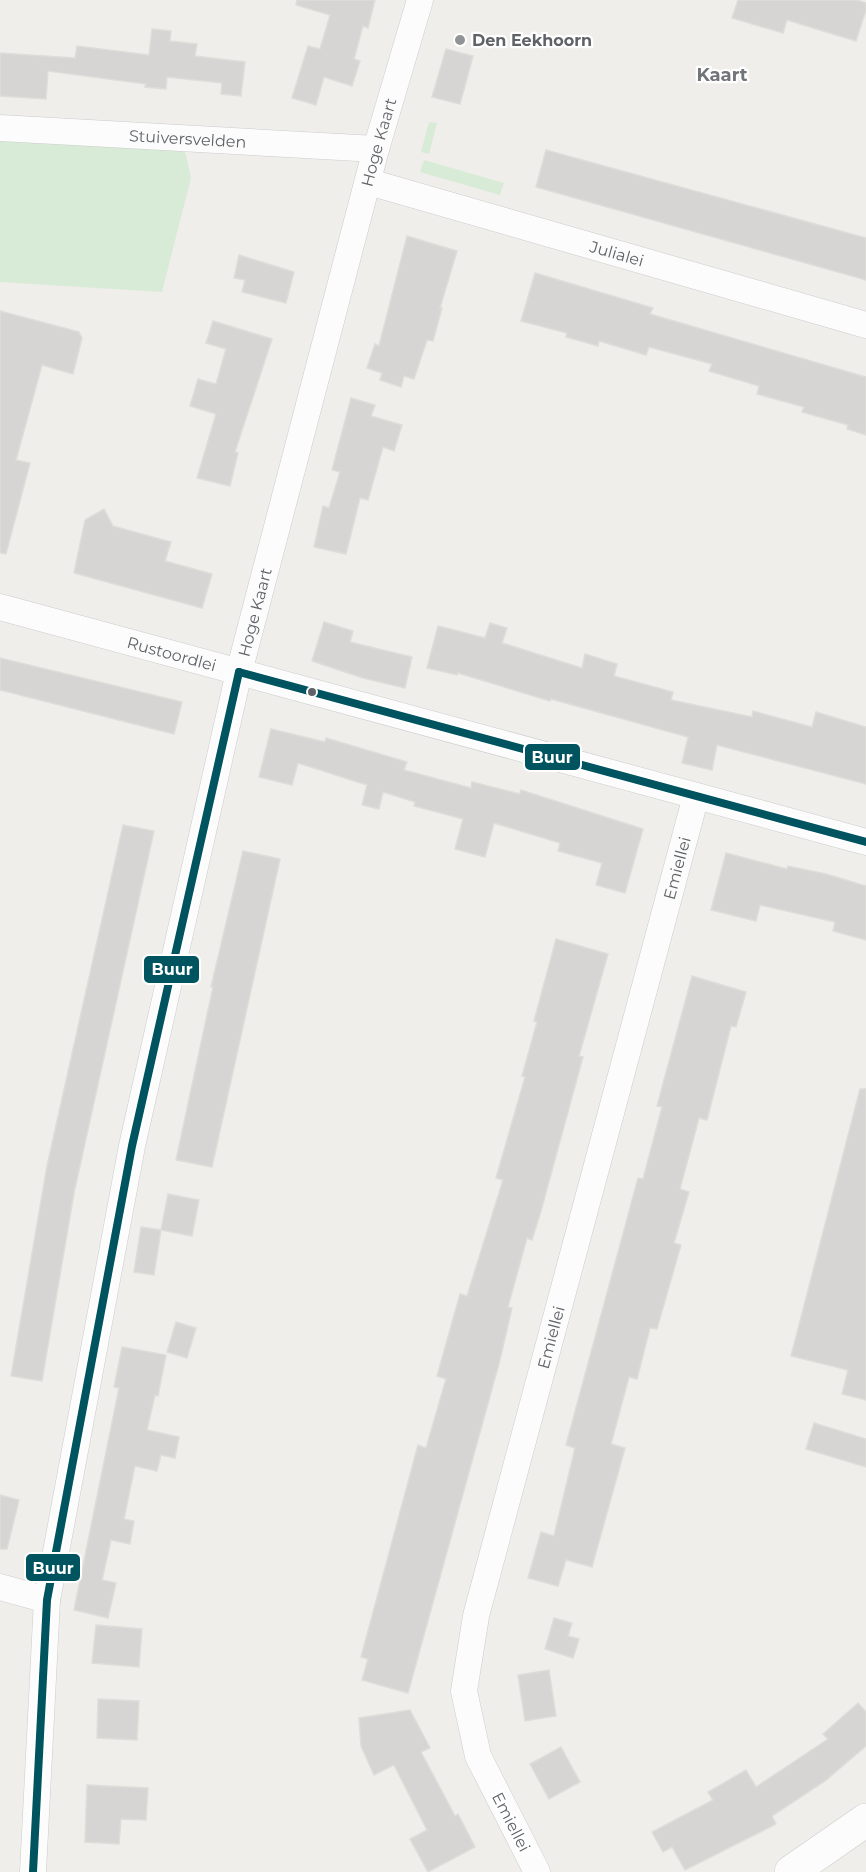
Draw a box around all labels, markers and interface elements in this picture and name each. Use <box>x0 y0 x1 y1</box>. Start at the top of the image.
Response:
place label: Den Eekhoorn <box>472 31 592 50</box>
marker: Den Eekhoorn <box>453 33 467 47</box>
district label: Kaart <box>696 64 748 86</box>
street label: Hoge Kaart <box>357 95 400 189</box>
street label: Stuiversvelden <box>129 126 247 151</box>
street label: Julialei <box>587 236 646 270</box>
street label: Hoge Kaart <box>234 565 276 659</box>
street label: Rustoordlei <box>125 632 219 675</box>
unlabelled marker <box>306 686 318 698</box>
line badge: Buur <box>524 743 581 771</box>
text: Buur <box>531 748 573 767</box>
street label: Emiellei <box>659 835 694 902</box>
line badge: Buur <box>143 955 200 984</box>
text: Buur <box>151 960 193 979</box>
street label: Emiellei <box>533 1304 568 1371</box>
line badge: Buur <box>25 1553 81 1582</box>
text: Buur <box>32 1559 74 1578</box>
street label: Emiellei <box>488 1789 534 1855</box>

